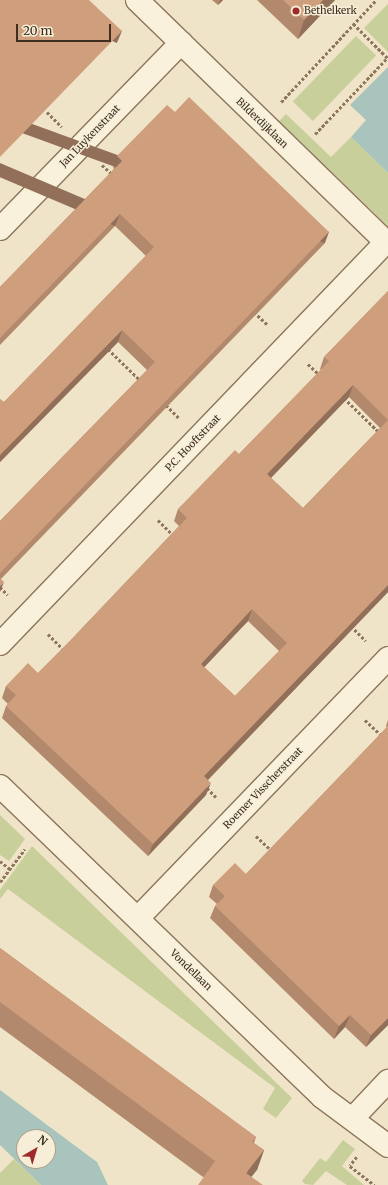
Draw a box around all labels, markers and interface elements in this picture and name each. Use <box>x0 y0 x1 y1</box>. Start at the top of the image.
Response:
place label: Bethelkerk <box>304 5 357 17</box>
marker: Bethelkerk <box>291 6 301 16</box>
scale bar <box>18 16 113 42</box>
text: 20 m <box>23 23 52 38</box>
street label: Bilderdijklaan <box>234 95 290 151</box>
street label: Jan Luykenstraat <box>57 103 123 169</box>
street label: P.C. Hooftstraat <box>163 412 223 474</box>
street label: Roemer Visscherstraat <box>221 745 305 831</box>
street label: Vondellaan <box>168 947 214 993</box>
north arrow <box>16 1129 56 1169</box>
text: N <box>35 1132 51 1149</box>

